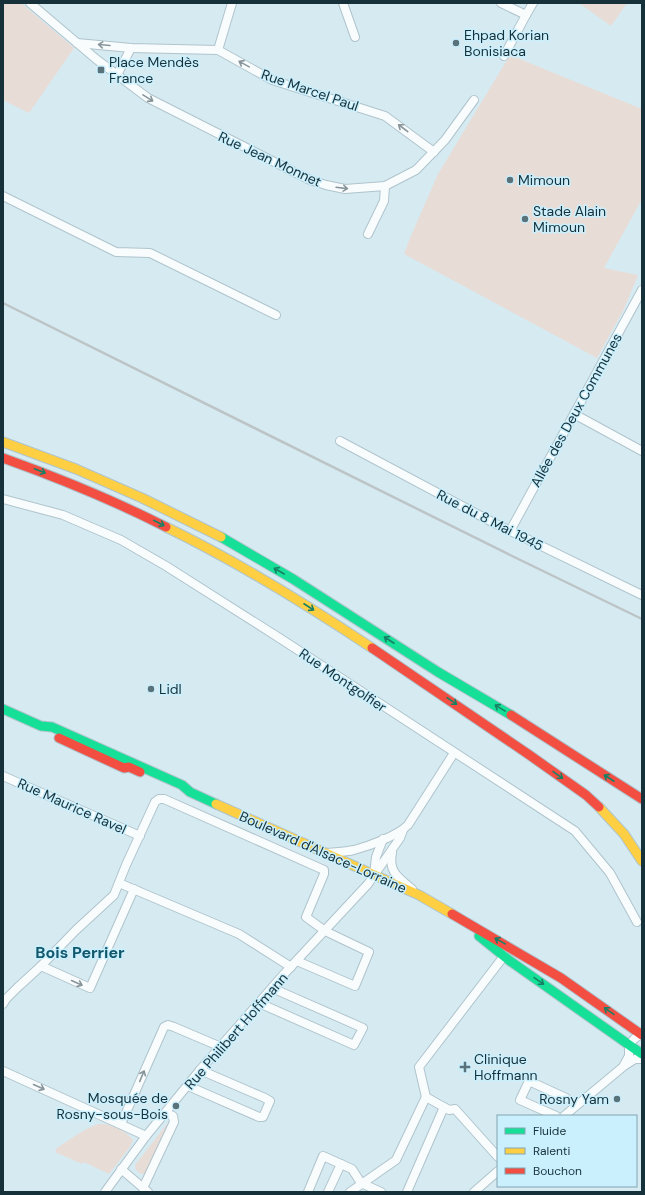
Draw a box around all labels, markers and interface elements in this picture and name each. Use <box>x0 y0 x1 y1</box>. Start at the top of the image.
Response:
place label: Ehpad Korian Bonisiaca <box>464 26 549 60</box>
marker: Ehpad Korian Bonisiaca <box>451 38 461 48</box>
one-way arrow <box>98 41 111 49</box>
place label: Place Mendès France <box>109 53 199 87</box>
one-way arrow <box>238 60 250 68</box>
marker: Place Mendès France <box>96 65 106 75</box>
street label: Rue Marcel Paul <box>259 65 361 115</box>
one-way arrow <box>143 94 154 102</box>
one-way arrow <box>397 124 408 132</box>
street label: Rue Jean Monnet <box>216 127 324 191</box>
place label: Mimoun <box>518 171 570 189</box>
marker: Mimoun <box>505 175 515 185</box>
one-way arrow <box>335 184 348 192</box>
place label: Stade Alain Mimoun <box>533 202 606 236</box>
marker: Stade Alain Mimoun <box>520 214 530 224</box>
street label: Allée des Deux Communes <box>526 330 626 490</box>
one-way arrow <box>33 468 45 476</box>
street label: Rue du 8 Mai 1945 <box>434 485 546 555</box>
one-way arrow <box>153 520 165 527</box>
one-way arrow <box>273 566 285 574</box>
one-way arrow <box>303 603 314 611</box>
one-way arrow <box>383 636 395 644</box>
street label: Rue Montgolfier <box>296 644 390 716</box>
place label: Lidl <box>159 680 182 698</box>
marker: Lidl <box>146 684 156 694</box>
one-way arrow <box>446 697 457 705</box>
one-way arrow <box>494 703 506 711</box>
one-way arrow <box>553 771 564 779</box>
street label: Rue Maurice Ravel <box>15 774 129 838</box>
one-way arrow <box>604 774 615 782</box>
street label: Boulevard d'Alsace-Lorraine <box>237 807 409 897</box>
one-way arrow <box>494 937 506 945</box>
district label: Bois Perrier <box>35 942 125 963</box>
street label: Rue Philibert Hoffmann <box>180 969 292 1093</box>
one-way arrow <box>534 977 545 985</box>
one-way arrow <box>70 979 82 987</box>
one-way arrow <box>604 1007 615 1015</box>
place label: Clinique Hoffmann <box>474 1050 538 1084</box>
marker: Clinique Hoffmann <box>459 1061 471 1073</box>
one-way arrow <box>139 1070 146 1082</box>
one-way arrow <box>32 1084 44 1091</box>
place label: Mosquée de Rosny-sous-Bois <box>57 1089 168 1123</box>
place label: Rosny Yam <box>539 1090 609 1108</box>
marker: Rosny Yam <box>612 1094 622 1104</box>
marker: Mosquée de Rosny-sous-Bois <box>171 1101 181 1111</box>
legend <box>497 1115 637 1187</box>
text: Fluide <box>533 1123 566 1139</box>
text: Ralenti <box>533 1143 571 1159</box>
text: Bouchon <box>533 1163 582 1179</box>

